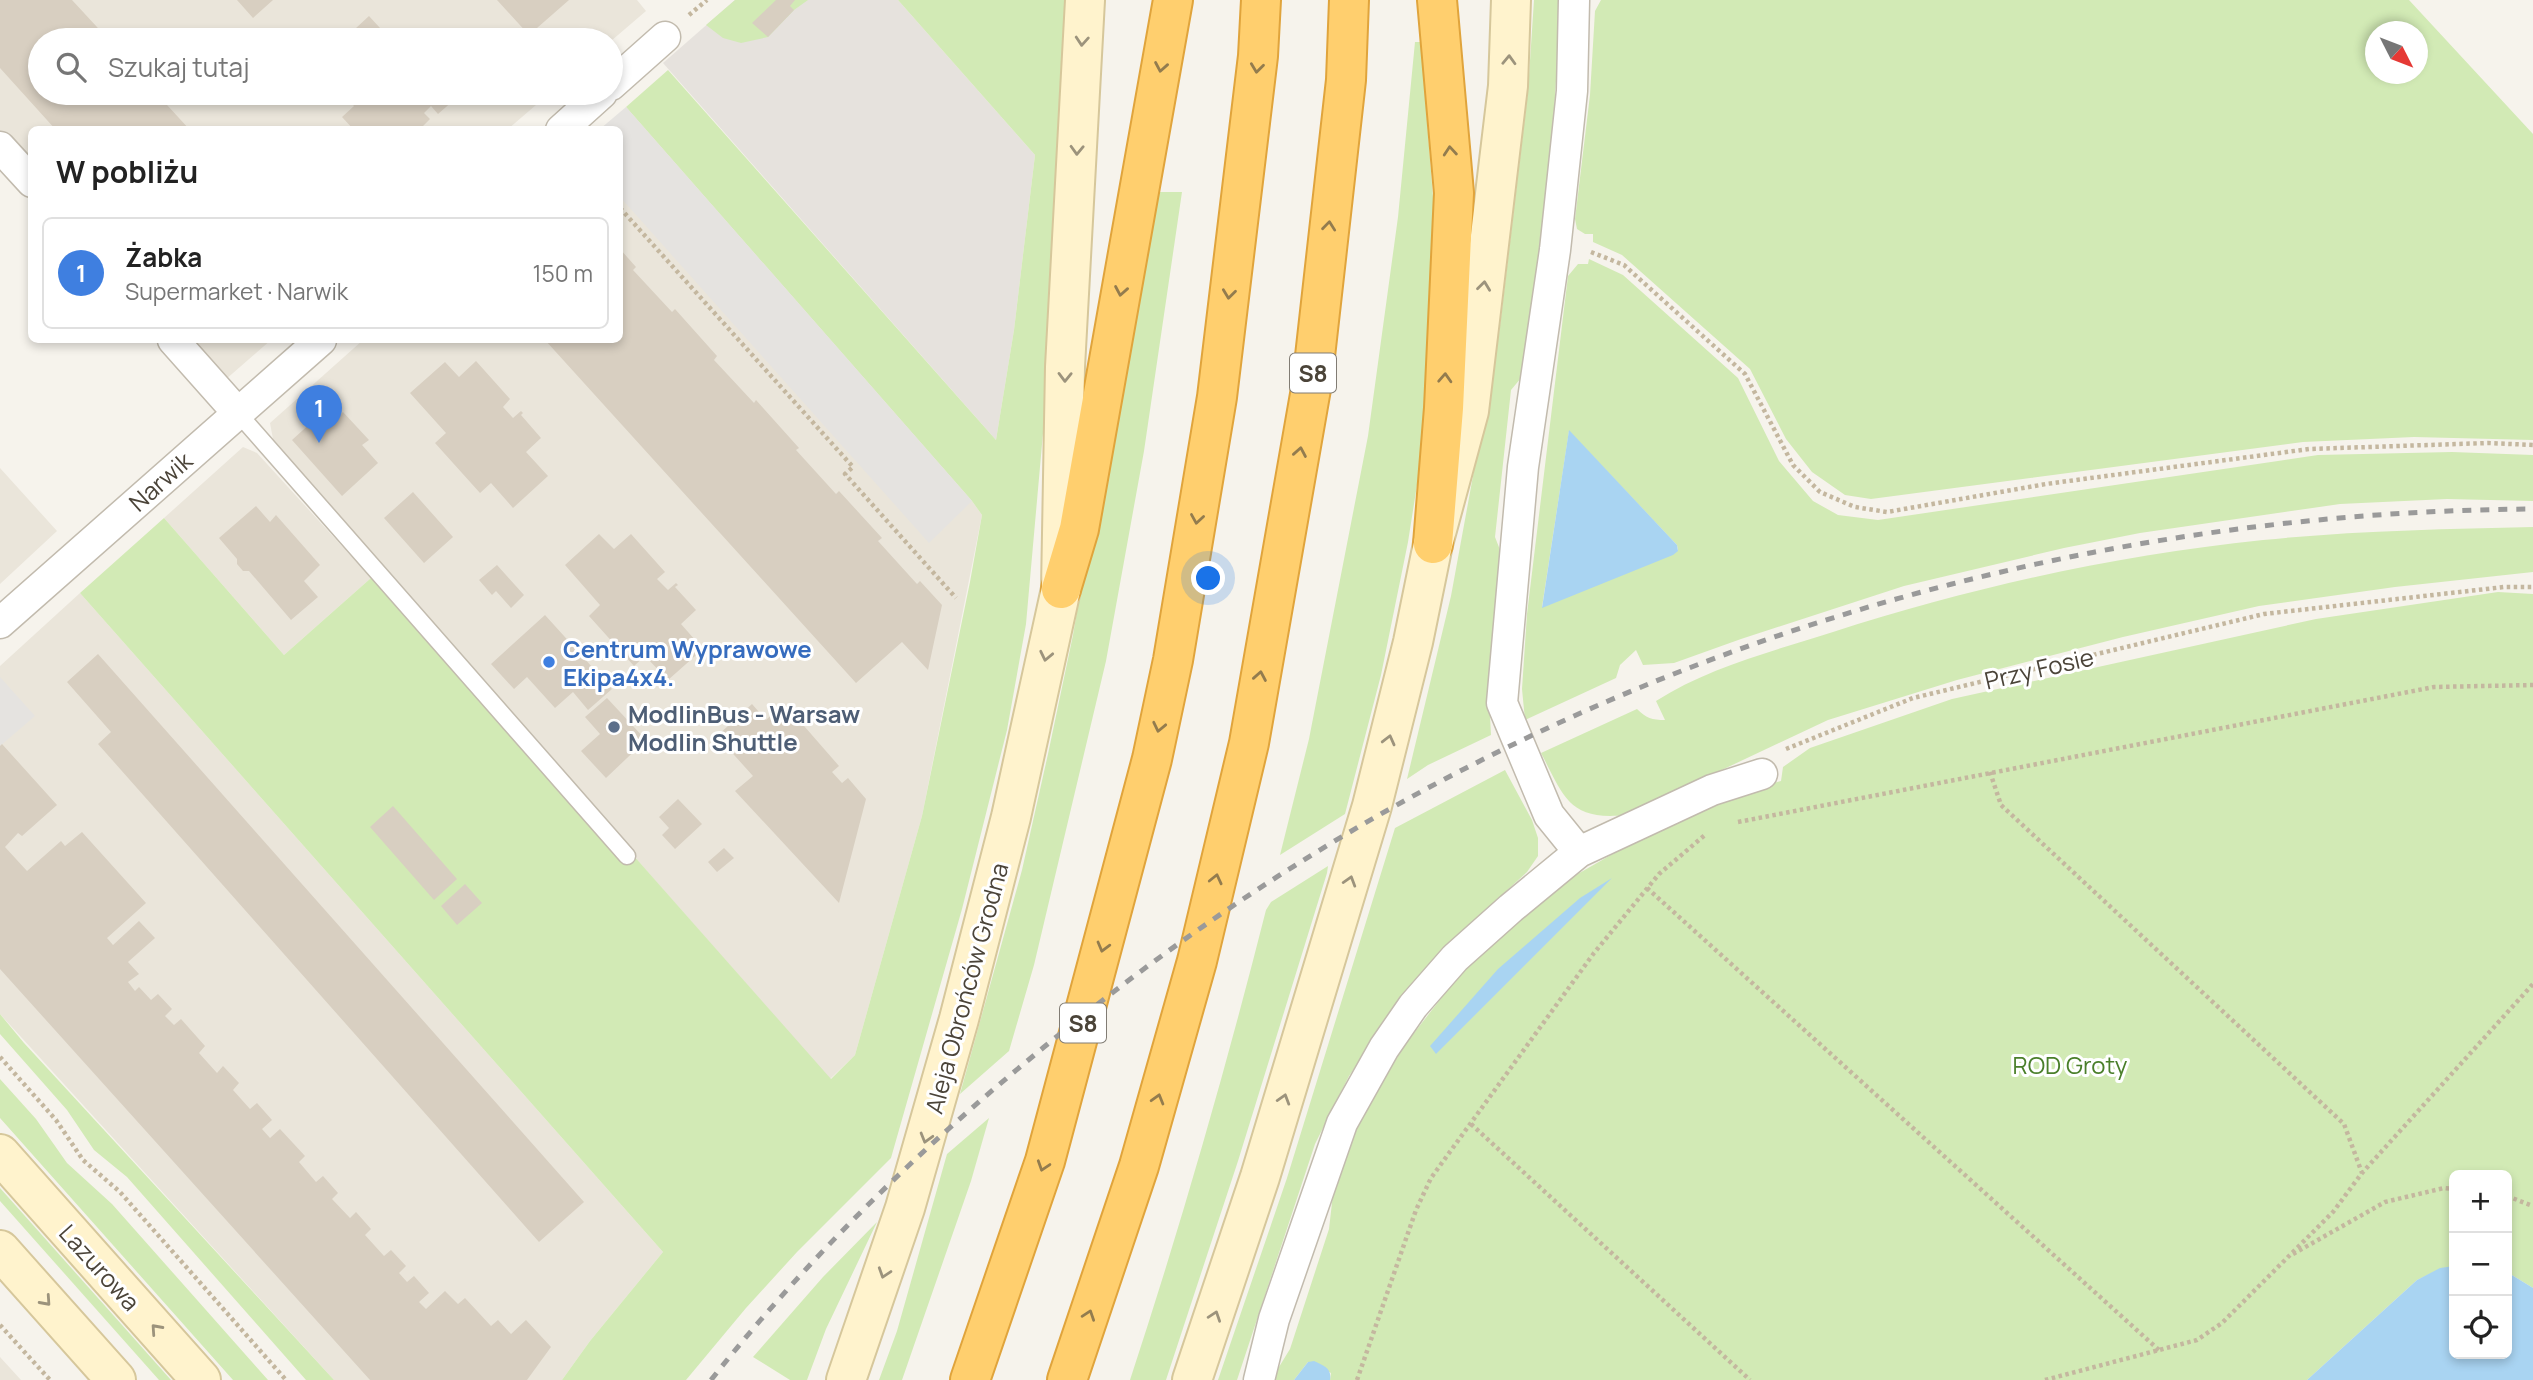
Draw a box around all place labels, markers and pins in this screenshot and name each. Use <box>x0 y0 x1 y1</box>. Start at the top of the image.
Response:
pin: 1 <box>296 385 342 443</box>
place label: Centrum Wyprawowe Ekipa4x4. <box>563 632 812 693</box>
marker: Centrum Wyprawowe Ekipa4x4. <box>541 654 557 670</box>
place label: ModlinBus - Warsaw Modlin Shuttle <box>628 697 860 758</box>
marker: ModlinBus - Warsaw Modlin Shuttle <box>606 719 622 735</box>

